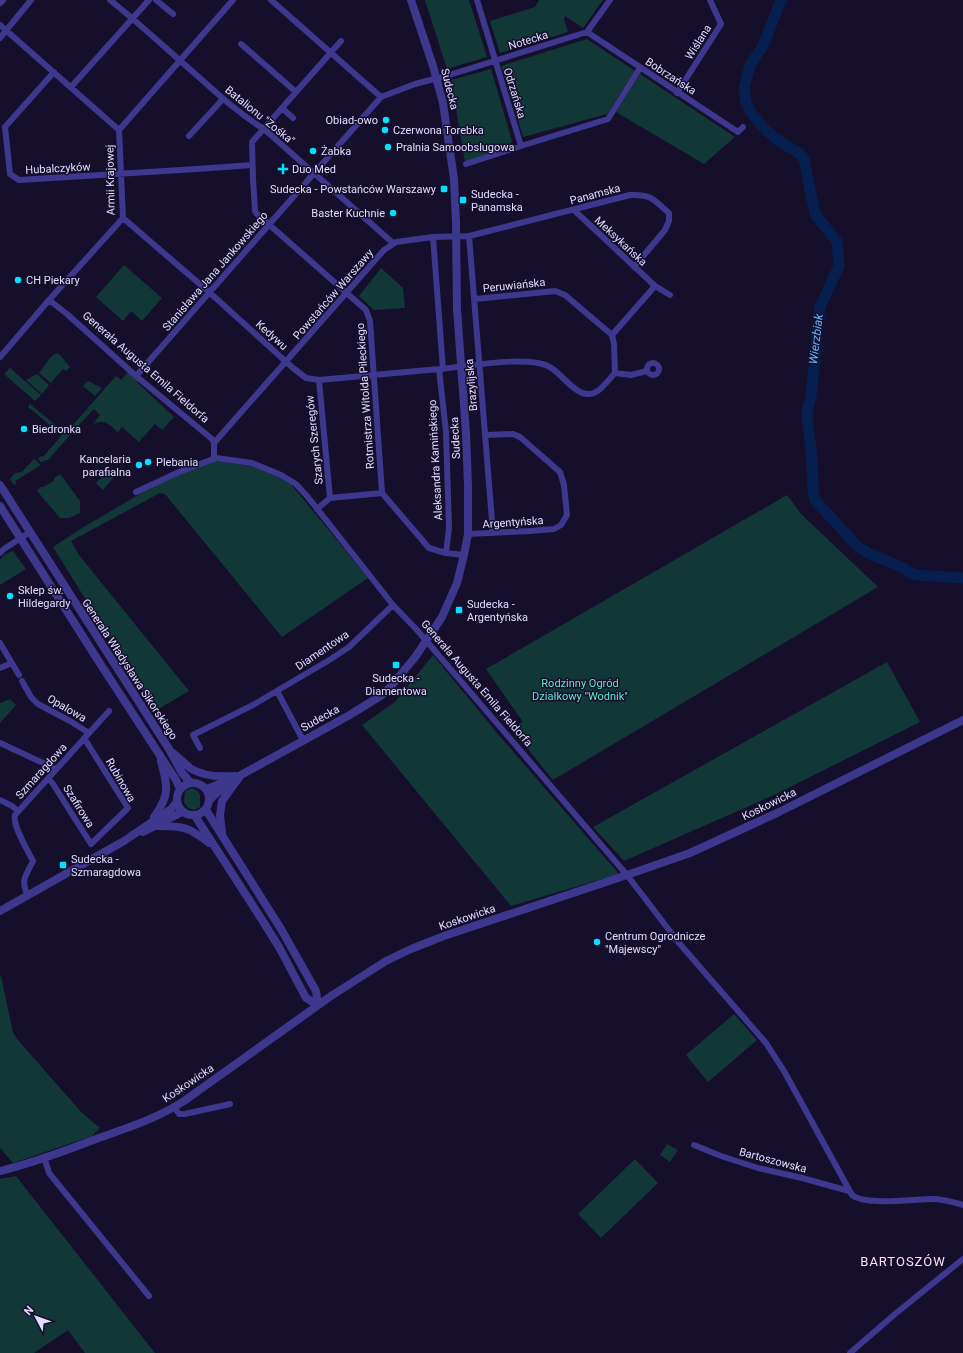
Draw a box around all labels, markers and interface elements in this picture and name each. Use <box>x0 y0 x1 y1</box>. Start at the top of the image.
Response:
street label: Wiślana <box>683 22 714 62</box>
street label: Notecka <box>507 28 550 53</box>
street label: Bobrzańska <box>643 55 699 98</box>
street label: Odrzańska <box>501 66 528 120</box>
street label: Sudecka <box>438 67 461 111</box>
street label: Batalionu "Zośka" <box>222 83 297 147</box>
place label: Obiad-owo <box>326 114 378 127</box>
marker: Obiad-owo <box>381 115 391 125</box>
place label: Czerwona Torebka <box>393 124 484 137</box>
marker: Czerwona Torebka <box>380 125 390 135</box>
place label: Pralnia Samoobslugowa <box>396 141 515 154</box>
marker: Pralnia Samoobslugowa <box>383 142 393 152</box>
street label: Armii Krajowej <box>103 145 118 215</box>
place label: Żabka <box>321 145 351 158</box>
marker: Żabka <box>308 146 318 156</box>
street label: Hubalczyków <box>25 160 92 177</box>
marker: Duo Med <box>277 163 289 175</box>
place label: Duo Med <box>292 163 336 176</box>
street label: Panamska <box>568 181 622 207</box>
place label: Sudecka - Powstańców Warszawy <box>270 183 437 196</box>
marker: Sudecka - Powstańców Warszawy <box>439 184 449 194</box>
place label: Sudecka - Panamska <box>471 188 523 214</box>
marker: Sudecka - Panamska <box>458 195 468 205</box>
place label: Baster Kuchnie <box>311 207 385 220</box>
marker: Baster Kuchnie <box>388 208 398 218</box>
street label: Stanisława Jana Jankowskiego <box>160 209 271 334</box>
street label: Meksykańska <box>592 214 650 269</box>
street label: Powstańców Warszawy <box>291 246 377 342</box>
place label: CH Piekary <box>26 274 81 287</box>
marker: CH Piekary <box>13 275 23 285</box>
street label: Peruwiańska <box>482 276 546 295</box>
street label: Generała Augusta Emila Fieldorfa <box>80 309 212 426</box>
water label: Wierzbiak <box>806 312 826 365</box>
street label: Kedywu <box>253 318 290 353</box>
street label: Rotmistrza Witolda Pileckiego <box>354 323 377 469</box>
street label: Brazylijska <box>463 358 480 412</box>
street label: Szarych Szeregów <box>303 394 326 485</box>
street label: Aleksandra Kamińskiego <box>426 399 445 521</box>
street label: Sudecka <box>448 417 463 459</box>
place label: Biedronka <box>32 423 81 436</box>
marker: Biedronka <box>19 424 29 434</box>
place label: Kancelaria parafialna <box>79 453 131 479</box>
place label: Plebania <box>156 456 198 469</box>
marker: Plebania <box>143 457 153 467</box>
marker: Kancelaria parafialna <box>134 460 144 470</box>
street label: Argentyńska <box>482 514 544 531</box>
place label: Sklep św. Hildegardy <box>18 584 71 610</box>
marker: Sklep św. Hildegardy <box>5 591 15 601</box>
street label: Generała Władysława Sikorskiego <box>79 596 180 742</box>
place label: Sudecka - Argentyńska <box>467 598 528 624</box>
marker: Sudecka - Argentyńska <box>454 605 464 615</box>
street label: Generała Augusta Emila Fieldorfa <box>418 617 535 749</box>
street label: Diamentowa <box>293 628 351 673</box>
marker: Sudecka - Diamentowa <box>391 660 401 670</box>
place label: Sudecka - Diamentowa <box>365 672 427 698</box>
park label: Rodzinny Ogród Działkowy "Wodnik" <box>532 677 628 703</box>
street label: Opalowa <box>45 692 89 725</box>
street label: Sudecka <box>299 703 342 734</box>
street label: Szmaragdowa <box>13 741 70 802</box>
street label: Rubinowa <box>103 756 138 804</box>
street label: Szafirowa <box>60 782 97 830</box>
street label: Koskowicka <box>740 786 799 823</box>
place label: Sudecka - Szmaragdowa <box>71 853 141 879</box>
marker: Sudecka - Szmaragdowa <box>58 860 68 870</box>
street label: Koskowicka <box>437 902 497 933</box>
place label: Centrum Ogrodnicze "Majewscy" <box>605 930 706 956</box>
marker: Centrum Ogrodnicze "Majewscy" <box>592 937 602 947</box>
street label: Koskowicka <box>160 1062 216 1105</box>
street label: Bartoszowska <box>738 1145 808 1176</box>
district label: BARTOSZÓW <box>860 1254 946 1269</box>
north arrow <box>16 1297 56 1337</box>
text: N <box>21 1303 36 1318</box>

